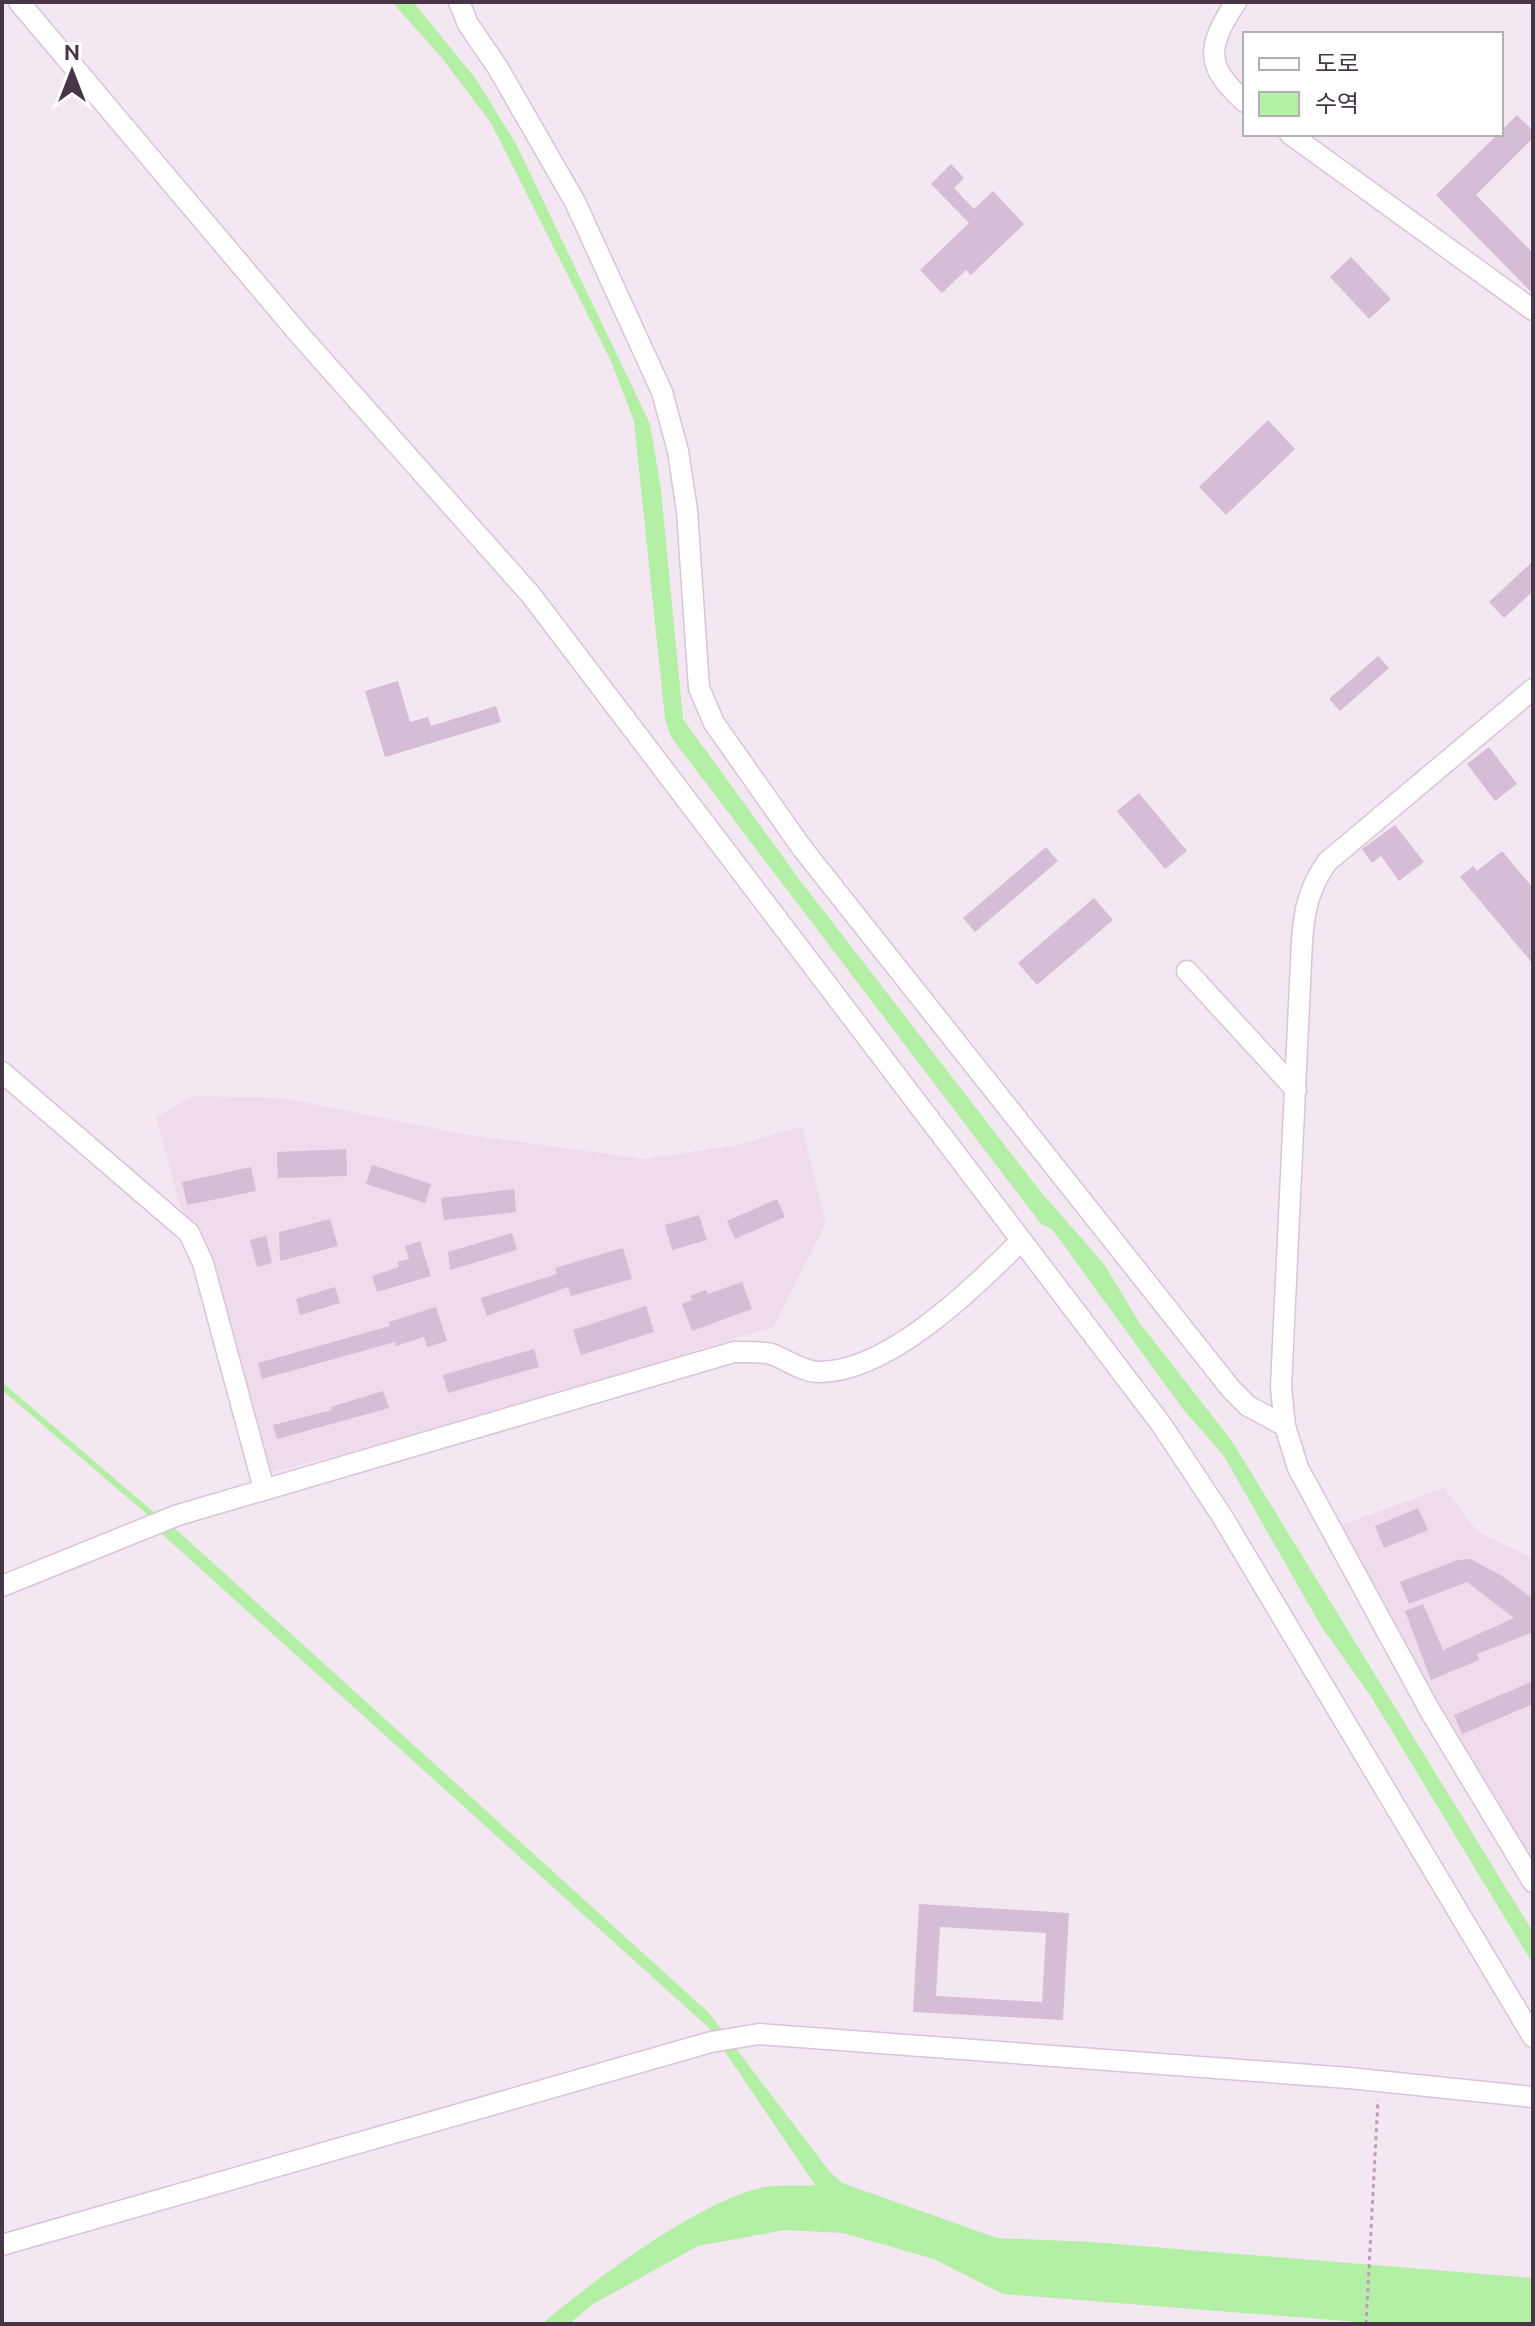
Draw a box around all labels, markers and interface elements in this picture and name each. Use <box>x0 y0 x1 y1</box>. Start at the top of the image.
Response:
north arrow <box>32 32 112 112</box>
legend <box>1243 32 1503 136</box>
text: N <box>64 39 80 64</box>
text: 도로 <box>1315 50 1359 77</box>
text: 수역 <box>1315 90 1359 117</box>

